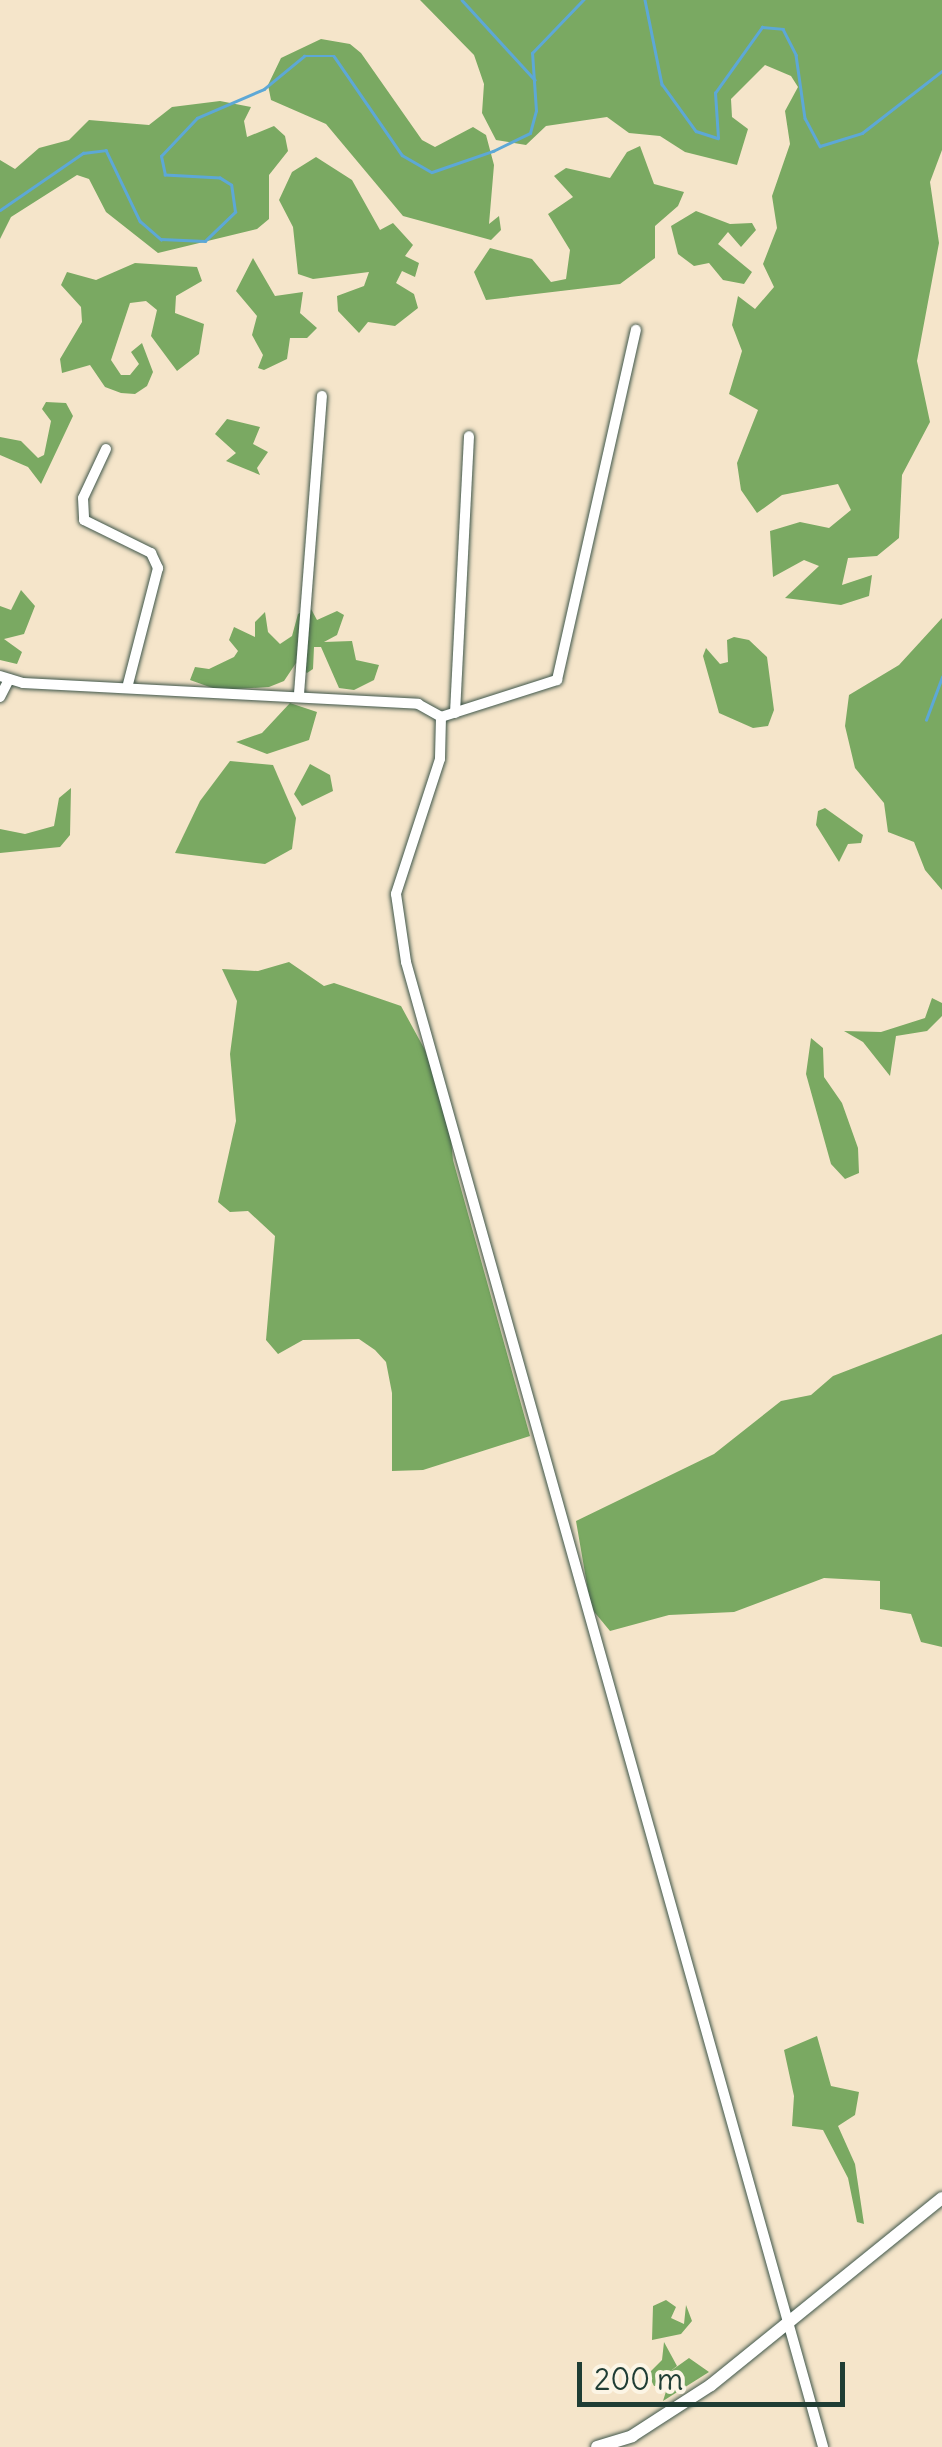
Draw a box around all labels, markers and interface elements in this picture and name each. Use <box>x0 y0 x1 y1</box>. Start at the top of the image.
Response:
scale bar <box>582 2342 850 2404</box>
text: 200 m <box>594 2360 683 2398</box>

